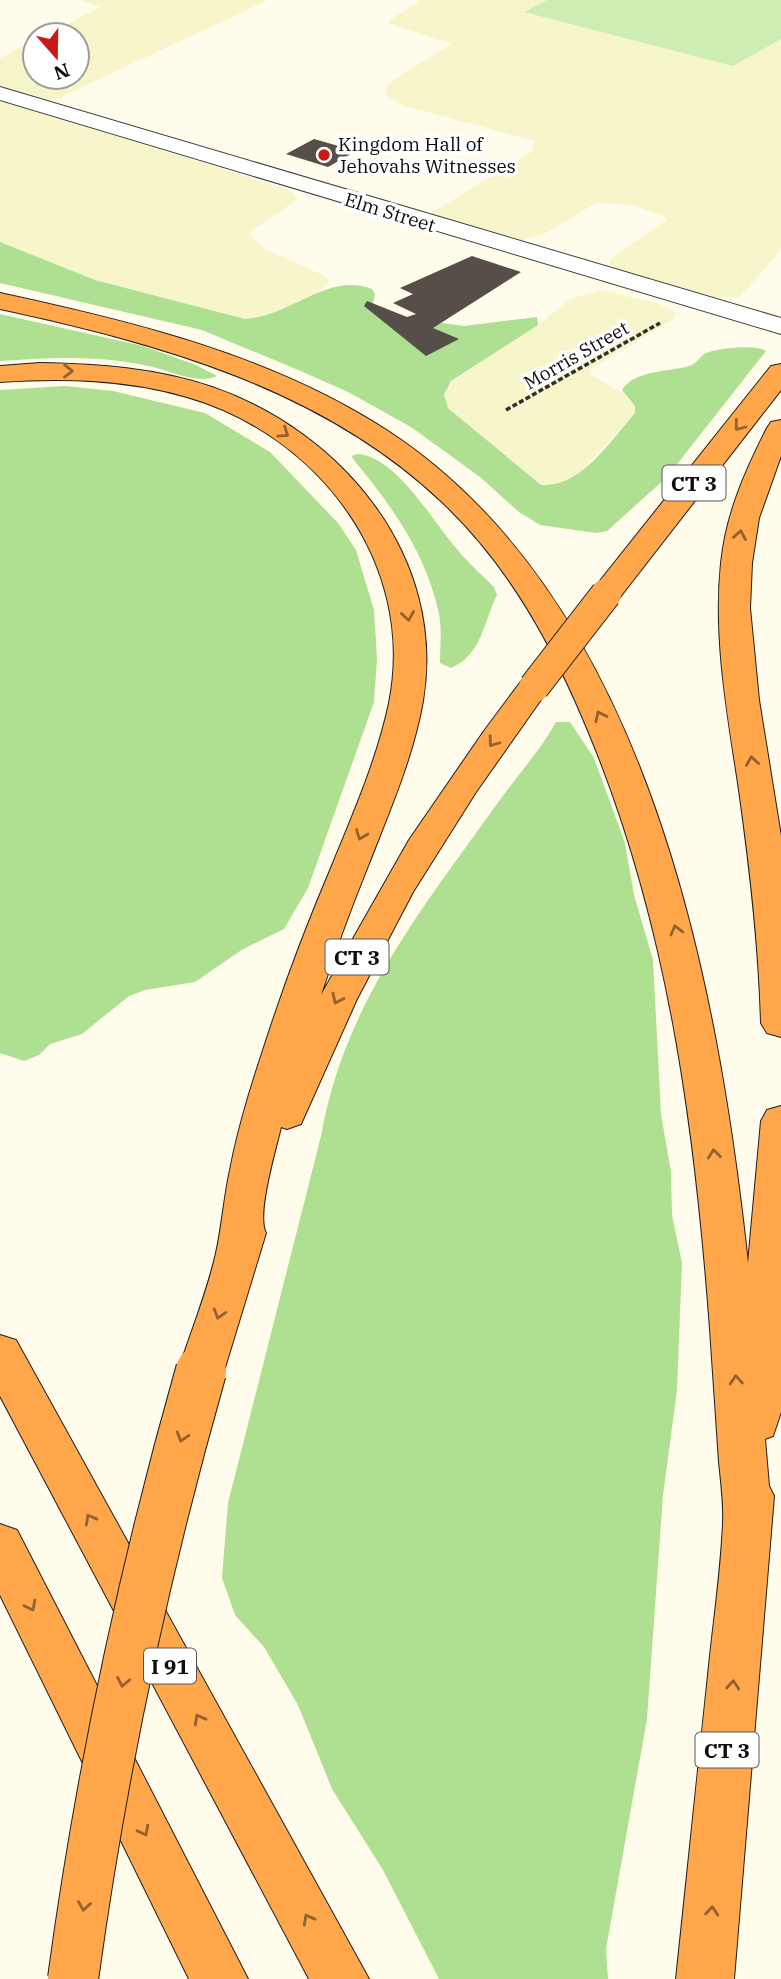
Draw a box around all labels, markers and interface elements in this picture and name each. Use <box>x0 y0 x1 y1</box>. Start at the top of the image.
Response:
north arrow <box>21 21 91 91</box>
text: N <box>51 58 73 86</box>
place label: Kingdom Hall of Jehovahs Witnesses <box>338 132 516 178</box>
marker: Kingdom Hall of Jehovahs Witnesses <box>316 147 332 163</box>
street label: Elm Street <box>342 187 439 237</box>
street label: Morris Street <box>519 315 633 395</box>
one-way arrow <box>63 363 74 379</box>
one-way arrow <box>734 418 747 431</box>
one-way arrow <box>276 425 289 437</box>
road number: CT 3 <box>662 466 726 500</box>
one-way arrow <box>732 529 747 541</box>
one-way arrow <box>400 610 415 622</box>
one-way arrow <box>594 710 608 723</box>
one-way arrow <box>489 734 501 747</box>
one-way arrow <box>745 755 760 766</box>
one-way arrow <box>355 829 369 841</box>
one-way arrow <box>669 924 684 936</box>
road number: CT 3 <box>326 940 388 974</box>
one-way arrow <box>331 992 345 1004</box>
one-way arrow <box>707 1148 722 1159</box>
one-way arrow <box>213 1307 227 1320</box>
one-way arrow <box>728 1374 743 1386</box>
one-way arrow <box>175 1431 190 1443</box>
one-way arrow <box>85 1514 98 1527</box>
one-way arrow <box>22 1599 36 1611</box>
road number: I 91 <box>144 1648 196 1684</box>
one-way arrow <box>116 1676 131 1688</box>
one-way arrow <box>725 1679 740 1690</box>
one-way arrow <box>194 1714 207 1727</box>
road number: CT 3 <box>696 1732 758 1768</box>
one-way arrow <box>136 1824 150 1836</box>
one-way arrow <box>77 1900 92 1912</box>
one-way arrow <box>704 1905 719 1916</box>
one-way arrow <box>302 1914 316 1926</box>

